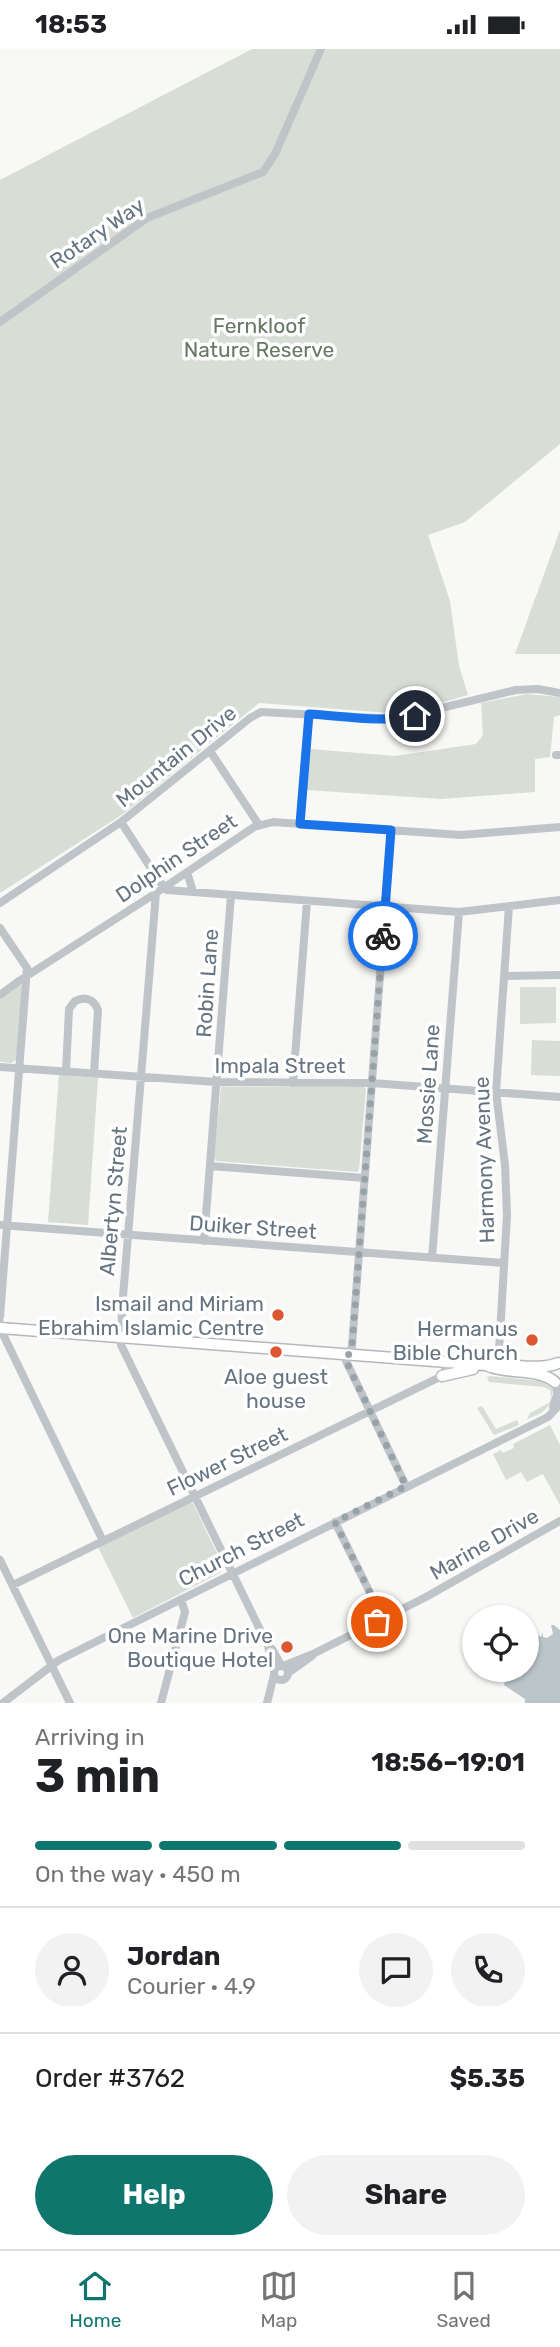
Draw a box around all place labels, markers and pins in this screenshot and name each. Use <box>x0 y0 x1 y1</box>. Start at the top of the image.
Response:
pin <box>385 686 445 746</box>
place label: Ismail and Miriam Ebrahim Islamic Centre <box>38 1291 264 1340</box>
marker: Ismail and Miriam Ebrahim Islamic Centre <box>270 1307 286 1323</box>
place label: Hermanus Bible Church <box>393 1316 518 1365</box>
marker: Hermanus Bible Church <box>524 1332 540 1348</box>
marker: Aloe guest house <box>268 1344 284 1360</box>
place label: Aloe guest house <box>224 1364 328 1413</box>
pin <box>347 1592 407 1652</box>
place label: One Marine Drive Boutique Hotel <box>108 1623 273 1672</box>
marker: One Marine Drive Boutique Hotel <box>279 1639 295 1655</box>

